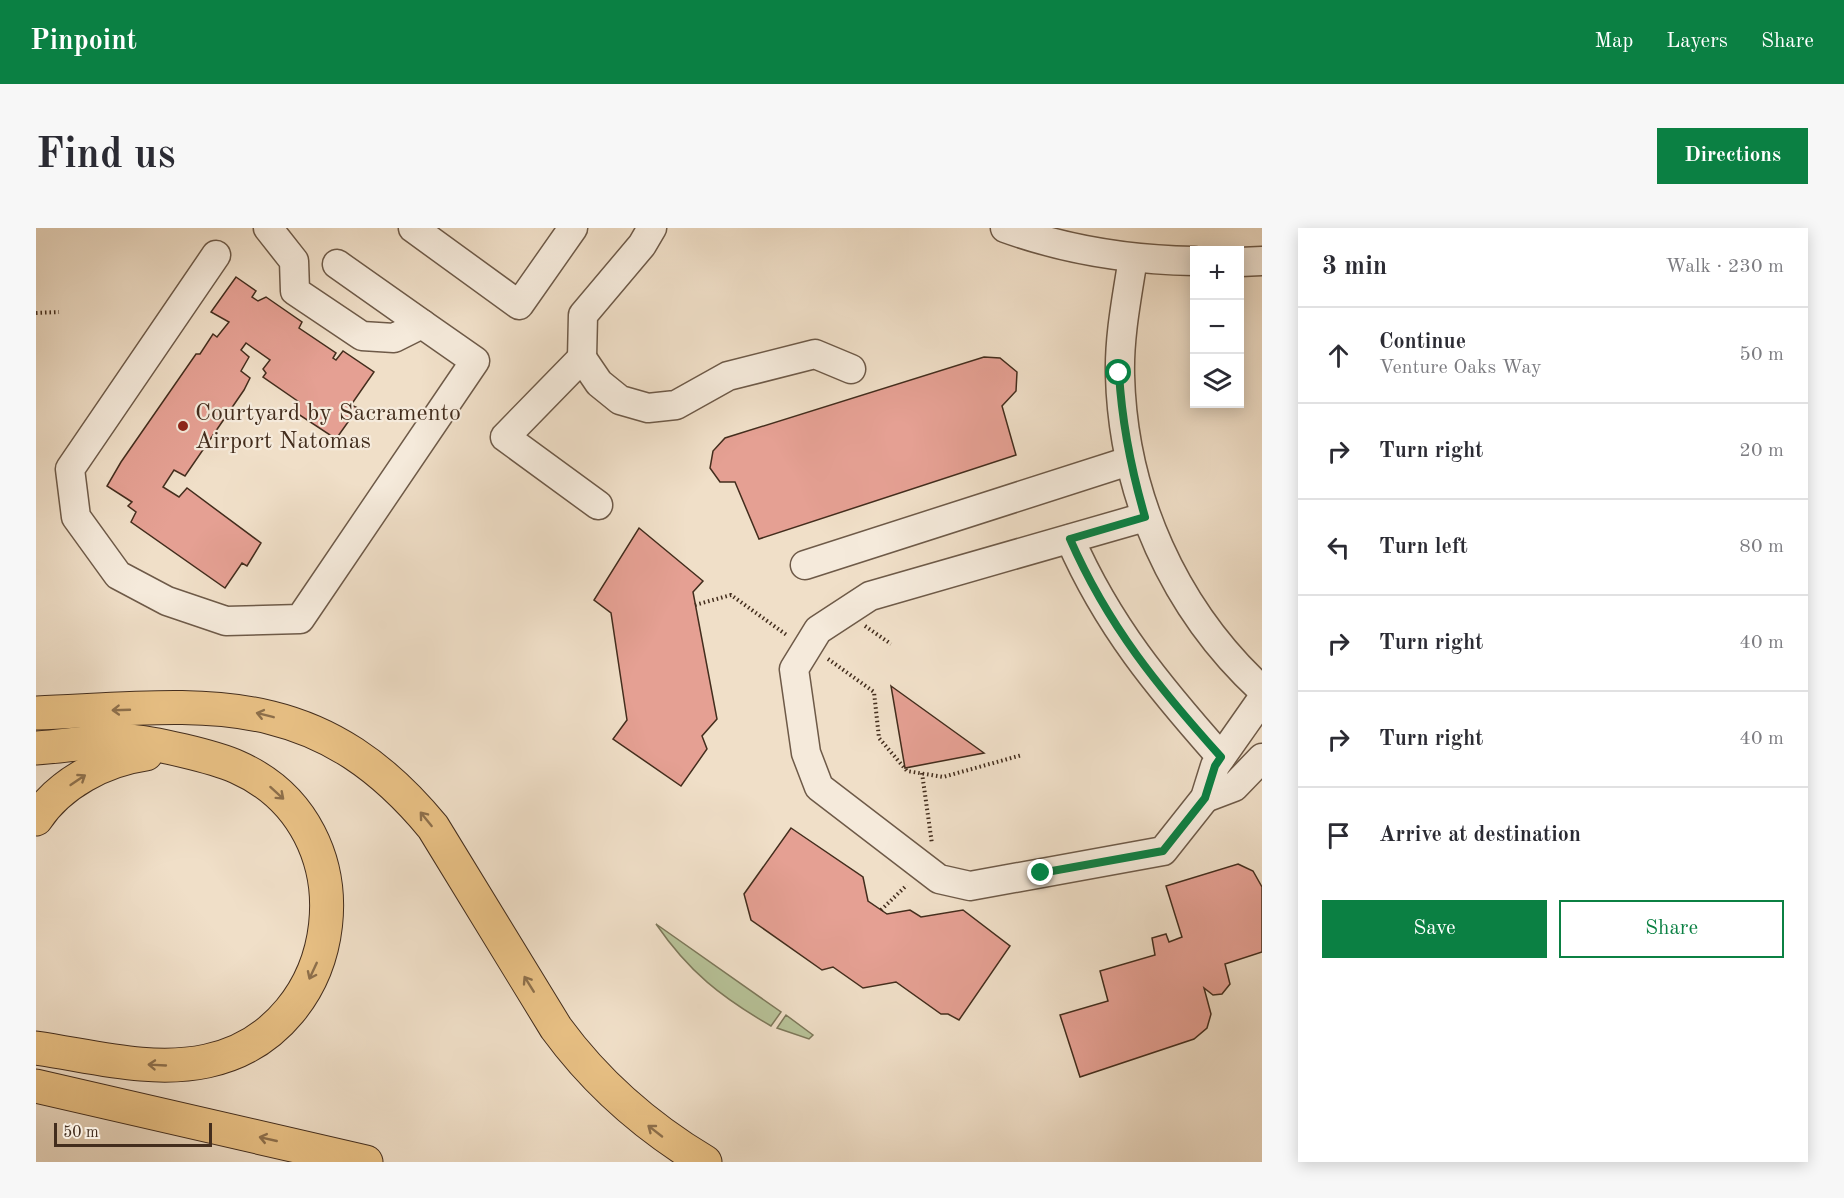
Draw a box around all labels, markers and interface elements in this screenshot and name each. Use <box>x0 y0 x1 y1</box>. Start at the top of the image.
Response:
text: Pinpoint <box>30 28 137 56</box>
text: Map <box>1594 31 1633 52</box>
text: Layers <box>1666 31 1728 52</box>
text: Share <box>1761 31 1814 52</box>
button: Directions <box>1657 128 1808 184</box>
text: Find us <box>36 135 175 177</box>
map controls <box>1190 246 1244 408</box>
button: + <box>1190 246 1244 300</box>
text: 3 min <box>1322 254 1387 280</box>
text: Walk · 230 m <box>1665 257 1784 277</box>
button: − <box>1190 300 1244 354</box>
text: Continue <box>1379 331 1466 353</box>
icon: ahead <box>1322 339 1355 372</box>
text: 50 m <box>1739 345 1784 365</box>
button: layers <box>1190 354 1244 408</box>
text: Venture Oaks Way <box>1379 358 1542 378</box>
route start <box>1105 359 1131 385</box>
place label: Courtyard by Sacramento Airport Natomas <box>195 402 461 454</box>
marker: Courtyard by Sacramento Airport Natomas <box>176 419 190 433</box>
icon: right <box>1322 435 1355 468</box>
text: Turn right <box>1379 440 1483 462</box>
text: 20 m <box>1739 441 1784 461</box>
icon: left <box>1322 531 1355 564</box>
text: Turn left <box>1379 536 1468 558</box>
text: 80 m <box>1739 537 1784 557</box>
icon: right <box>1322 627 1355 660</box>
text: Turn right <box>1379 632 1483 654</box>
text: 40 m <box>1739 633 1784 653</box>
one-way arrow <box>112 704 132 715</box>
one-way arrow <box>256 709 275 721</box>
icon: right <box>1322 723 1355 756</box>
text: Turn right <box>1379 728 1483 750</box>
text: 40 m <box>1739 729 1784 749</box>
one-way arrow <box>70 774 86 786</box>
one-way arrow <box>269 786 284 800</box>
one-way arrow <box>419 812 433 827</box>
icon: arrive <box>1322 819 1355 852</box>
text: Arrive at destination <box>1379 824 1581 846</box>
route end <box>1027 859 1053 885</box>
button: Save <box>1322 900 1547 958</box>
button: Share <box>1559 900 1784 958</box>
one-way arrow <box>307 961 318 979</box>
one-way arrow <box>523 976 535 993</box>
one-way arrow <box>147 1060 167 1071</box>
scale bar <box>54 1120 212 1148</box>
one-way arrow <box>648 1124 664 1137</box>
text: 50 m <box>63 1125 99 1141</box>
one-way arrow <box>259 1133 278 1145</box>

